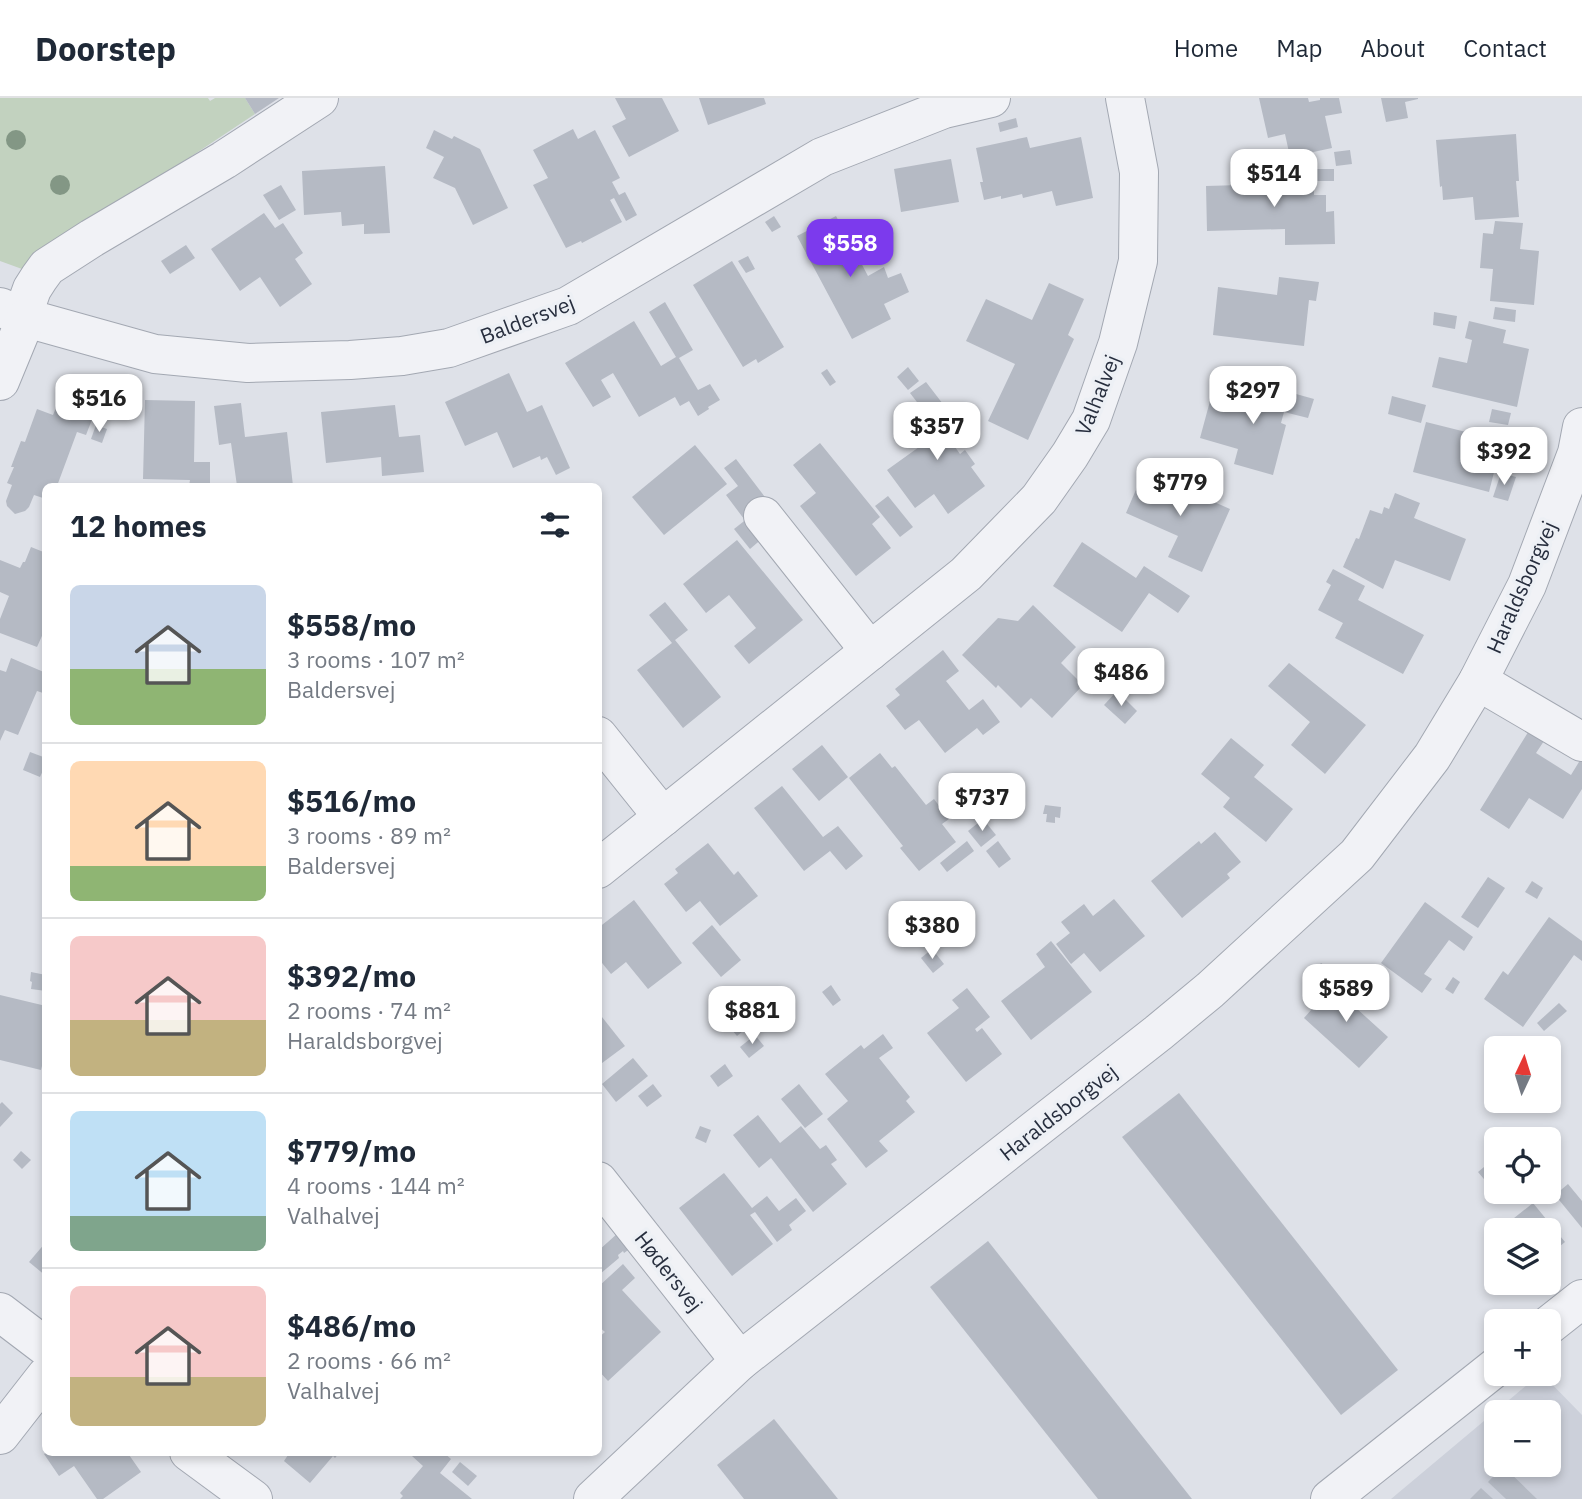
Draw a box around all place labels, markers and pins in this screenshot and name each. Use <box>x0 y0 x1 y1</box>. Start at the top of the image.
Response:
pin: $514 <box>1233 150 1315 209</box>
pin: $558 <box>809 220 891 279</box>
pin: $297 <box>1212 366 1294 426</box>
pin: $516 <box>58 374 140 434</box>
pin: $357 <box>896 402 978 462</box>
pin: $392 <box>1463 428 1545 487</box>
pin: $779 <box>1139 458 1221 518</box>
pin: $486 <box>1080 648 1162 708</box>
pin: $737 <box>941 774 1023 833</box>
pin: $380 <box>891 902 973 961</box>
pin: $589 <box>1305 964 1387 1024</box>
pin: $881 <box>711 986 793 1046</box>

